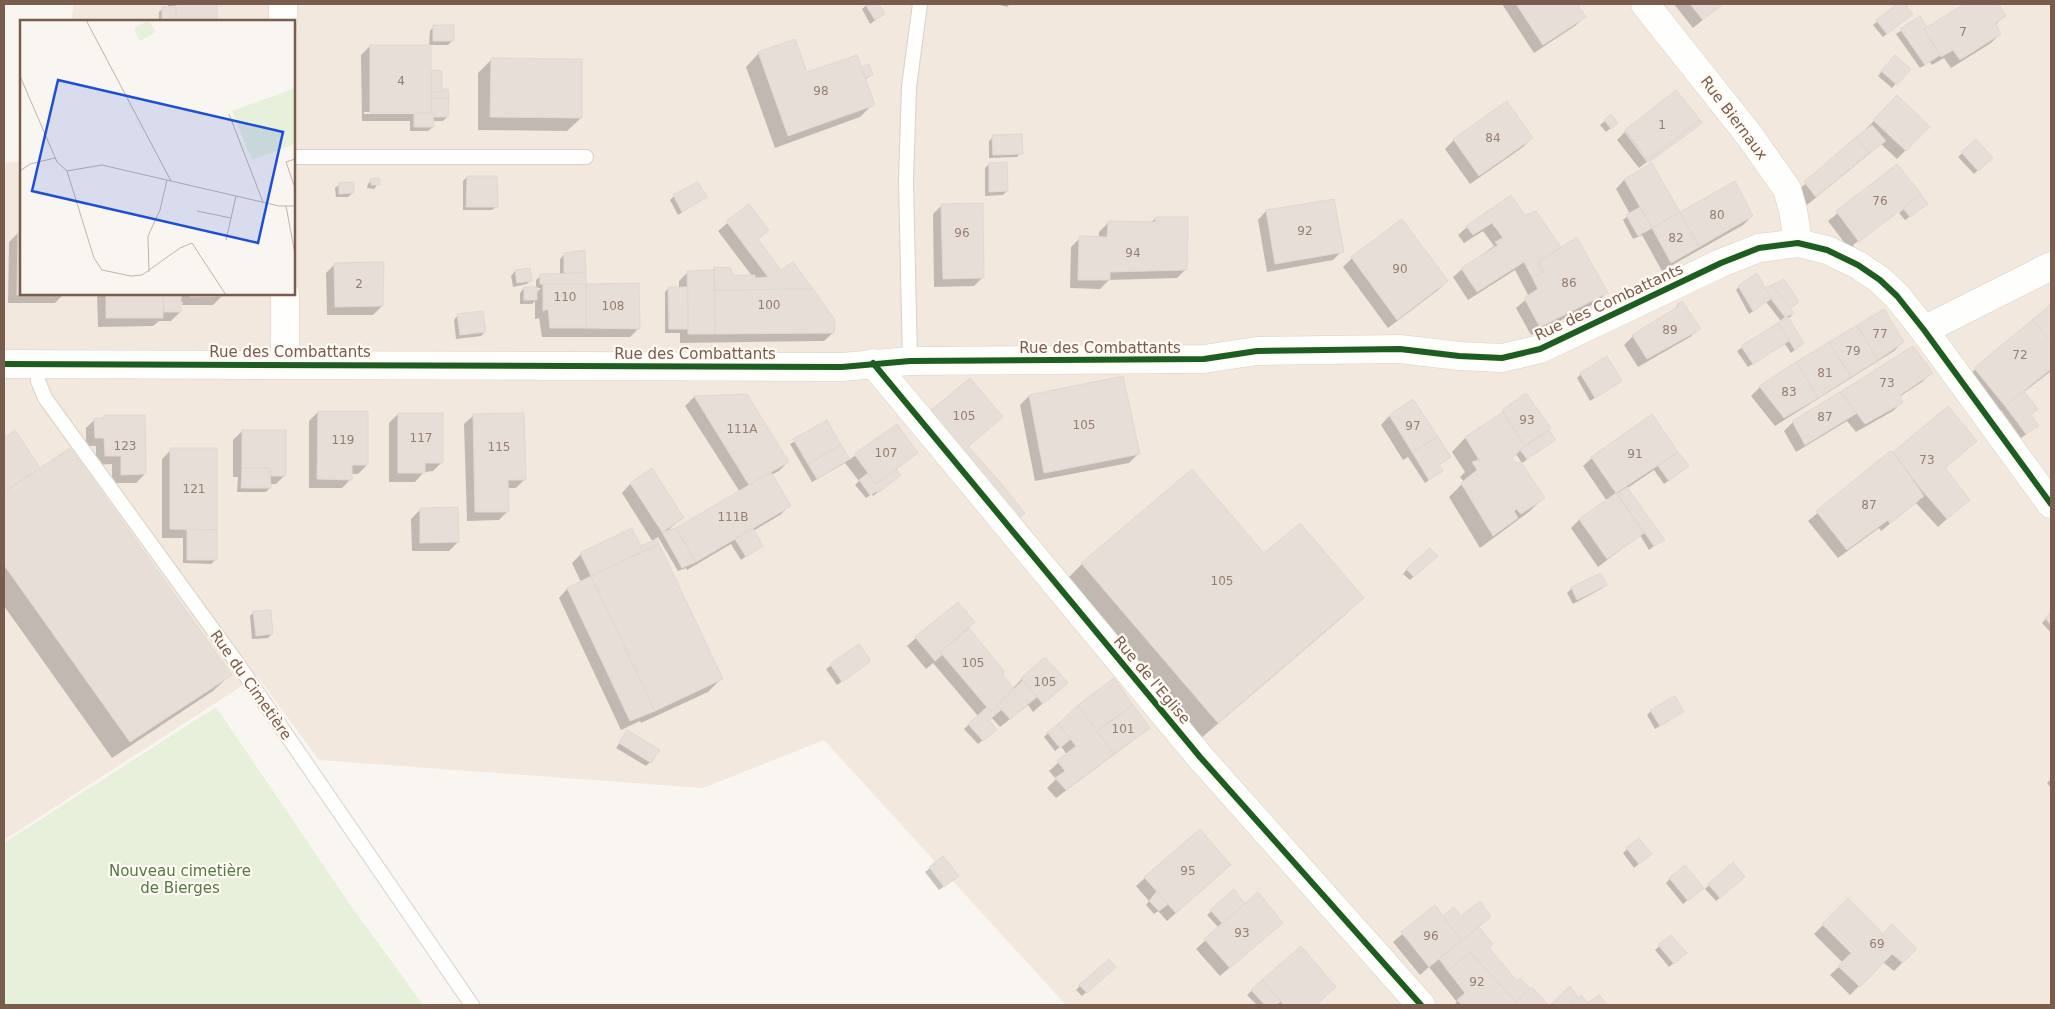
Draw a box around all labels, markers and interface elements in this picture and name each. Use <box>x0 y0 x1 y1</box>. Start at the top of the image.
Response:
inset map <box>20 20 295 295</box>
house number: 7 <box>1959 25 1967 39</box>
street label: Rue Biernaux <box>1697 73 1771 163</box>
house number: 4 <box>397 74 405 88</box>
house number: 98 <box>813 84 829 98</box>
house number: 1 <box>1658 118 1666 132</box>
house number: 84 <box>1485 131 1501 145</box>
house number: 76 <box>1872 194 1888 208</box>
house number: 80 <box>1709 208 1725 222</box>
house number: 92 <box>1297 224 1313 238</box>
house number: 96 <box>954 226 970 240</box>
house number: 82 <box>1668 231 1684 245</box>
house number: 94 <box>1125 246 1141 260</box>
street label: Rue des Combattants <box>1532 260 1686 344</box>
house number: 90 <box>1392 262 1408 276</box>
house number: 86 <box>1561 276 1577 290</box>
house number: 2 <box>355 277 363 291</box>
house number: 110 <box>554 290 576 304</box>
house number: 100 <box>758 298 780 312</box>
house number: 108 <box>602 299 624 313</box>
house number: 89 <box>1662 323 1678 337</box>
house number: 77 <box>1872 327 1888 341</box>
street label: Rue des Combattants <box>1019 339 1181 357</box>
street label: Rue des Combattants <box>209 343 371 361</box>
house number: 79 <box>1845 344 1861 358</box>
street label: Rue des Combattants <box>614 345 776 363</box>
house number: 72 <box>2012 348 2028 362</box>
house number: 81 <box>1817 366 1833 380</box>
house number: 73 <box>1879 376 1895 390</box>
house number: 83 <box>1781 385 1797 399</box>
house number: 105 <box>953 409 975 423</box>
house number: 87 <box>1817 410 1833 424</box>
house number: 93 <box>1519 413 1535 427</box>
house number: 105 <box>1073 418 1095 432</box>
house number: 97 <box>1405 419 1421 433</box>
house number: 111A <box>726 422 758 436</box>
house number: 117 <box>410 431 432 445</box>
house number: 119 <box>332 433 354 447</box>
house number: 123 <box>114 439 136 453</box>
house number: 115 <box>488 440 510 454</box>
house number: 107 <box>875 446 897 460</box>
house number: 91 <box>1627 447 1643 461</box>
house number: 73 <box>1919 453 1935 467</box>
house number: 121 <box>183 482 205 496</box>
house number: 87 <box>1861 498 1877 512</box>
house number: 111B <box>717 510 749 524</box>
house number: 105 <box>1211 574 1233 588</box>
street label: Rue du Cimetière <box>206 627 296 743</box>
street label: Rue de l'Eglise <box>1110 632 1194 728</box>
house number: 105 <box>962 656 984 670</box>
house number: 105 <box>1034 675 1056 689</box>
house number: 101 <box>1112 722 1134 736</box>
park label: Nouveau cimetière de Bierges <box>109 862 251 897</box>
house number: 95 <box>1180 864 1196 878</box>
house number: 93 <box>1234 926 1250 940</box>
house number: 96 <box>1423 929 1439 943</box>
house number: 69 <box>1869 937 1885 951</box>
house number: 92 <box>1469 975 1485 989</box>

